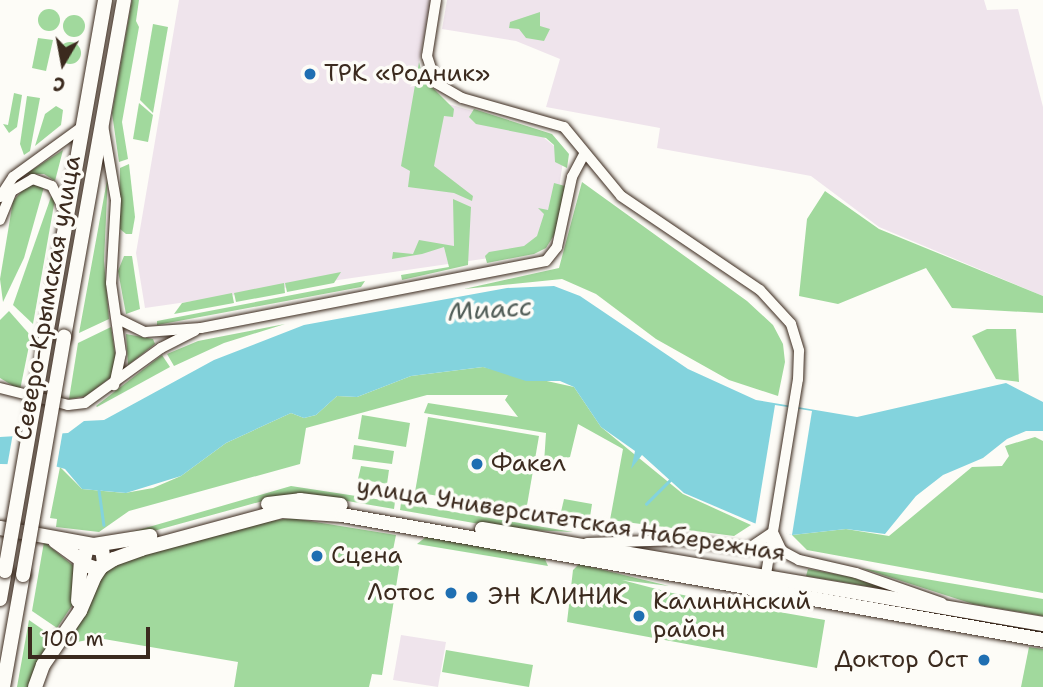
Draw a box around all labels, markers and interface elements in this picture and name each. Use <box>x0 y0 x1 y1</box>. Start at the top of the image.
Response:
north arrow <box>28 28 98 98</box>
place label: ТРК «Родник» <box>324 60 490 88</box>
marker: ТРК «Родник» <box>302 66 318 82</box>
text: С <box>51 71 67 97</box>
street label: Северо-Крымская улица <box>9 153 87 443</box>
water label: Миасс <box>447 290 533 328</box>
place label: Факел <box>491 450 566 478</box>
marker: Факел <box>469 456 485 472</box>
street label: улица Университетская Набережная <box>354 472 788 568</box>
place label: Сцена <box>331 542 403 570</box>
marker: Сцена <box>309 548 325 564</box>
place label: Лотос <box>367 579 435 607</box>
marker: Лотос <box>441 583 461 603</box>
place label: ЭН КЛИНИК <box>488 583 628 611</box>
marker: ЭН КЛИНИК <box>462 587 482 607</box>
place label: Калининский район <box>653 588 811 644</box>
marker: Калининский район <box>631 608 647 624</box>
scale bar <box>32 614 154 658</box>
text: 100 m <box>41 625 104 653</box>
place label: Доктор Ост <box>834 646 968 674</box>
marker: Доктор Ост <box>974 650 994 670</box>

